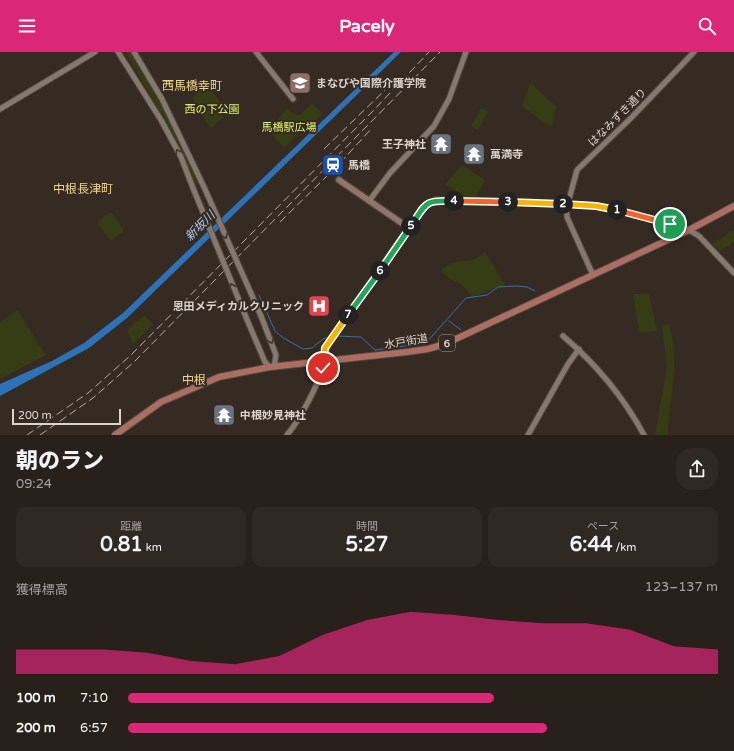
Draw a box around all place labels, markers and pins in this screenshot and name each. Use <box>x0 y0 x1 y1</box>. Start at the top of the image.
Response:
school or university icon: まなびや国際介護学院 <box>287 70 313 96</box>
place label: まなびや国際介護学院 <box>316 77 426 90</box>
temple icon: 王子神社 <box>428 131 454 157</box>
place label: 王子神社 <box>382 138 426 151</box>
temple icon: 萬満寺 <box>461 141 487 167</box>
place label: 萬満寺 <box>490 148 523 161</box>
station icon: 馬橋 <box>320 152 346 178</box>
place label: 馬橋 <box>348 159 370 172</box>
pin: 4 <box>444 191 464 211</box>
pin: 3 <box>498 192 518 212</box>
pin: 2 <box>553 194 573 214</box>
pin: 1 <box>607 200 627 220</box>
pin <box>653 207 687 241</box>
pin: 5 <box>401 216 421 236</box>
pin: 6 <box>370 261 390 281</box>
hospital icon: 恩田メディカルクリニック <box>306 293 332 319</box>
place label: 恩田メディカルクリニック <box>173 300 304 313</box>
pin: 7 <box>338 305 358 325</box>
pin <box>306 351 340 385</box>
temple icon: 中根妙見神社 <box>211 402 237 428</box>
place label: 中根妙見神社 <box>240 409 306 422</box>

